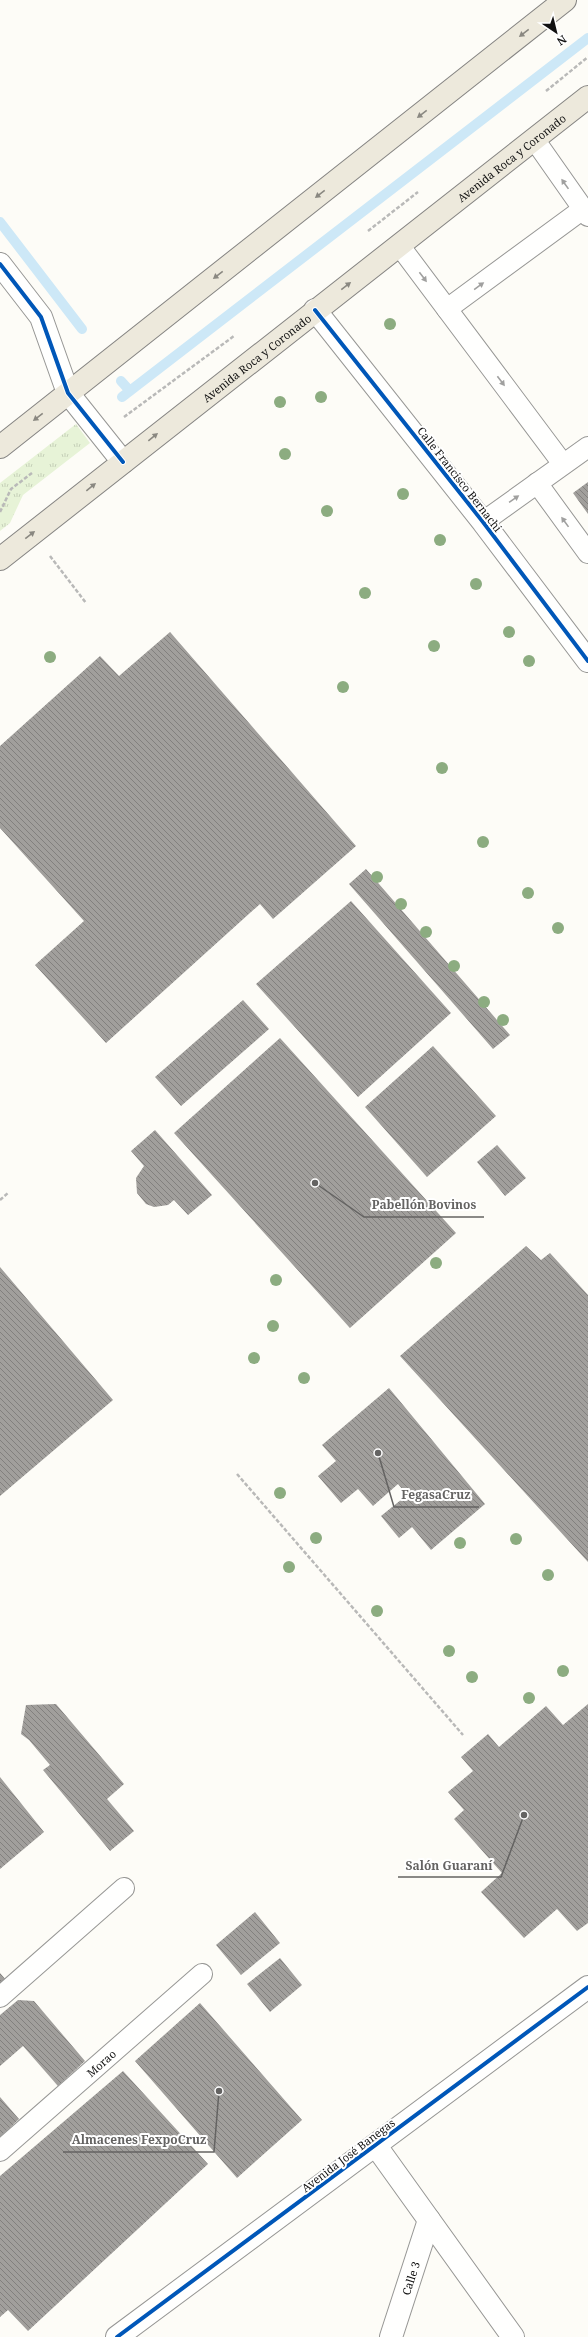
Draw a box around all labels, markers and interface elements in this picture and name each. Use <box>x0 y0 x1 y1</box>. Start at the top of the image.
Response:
north arrow <box>536 12 576 52</box>
one-way arrow <box>518 29 529 37</box>
text: N <box>554 32 570 49</box>
one-way arrow <box>416 109 427 118</box>
street label: Avenida Roca y Coronado <box>454 110 568 205</box>
one-way arrow <box>562 179 570 189</box>
one-way arrow <box>314 190 325 199</box>
one-way arrow <box>212 271 223 279</box>
one-way arrow <box>418 271 427 282</box>
one-way arrow <box>341 282 352 290</box>
one-way arrow <box>473 282 484 290</box>
street label: Avenida Roca y Coronado <box>199 310 314 405</box>
one-way arrow <box>496 375 505 386</box>
one-way arrow <box>32 413 43 422</box>
street label: Calle Francisco Bernachi <box>414 423 506 535</box>
one-way arrow <box>148 433 159 442</box>
one-way arrow <box>86 483 96 492</box>
one-way arrow <box>509 495 520 503</box>
one-way arrow <box>561 516 569 527</box>
one-way arrow <box>25 531 36 539</box>
callout: Pabellón Bovinos <box>364 1193 484 1217</box>
text: Pabellón Bovinos <box>372 1196 476 1213</box>
callout: FegasaCruz <box>394 1483 479 1507</box>
text: FegasaCruz <box>401 1486 471 1503</box>
callout: Salón Guaraní <box>398 1853 501 1877</box>
text: Salón Guaraní <box>406 1857 493 1874</box>
street label: Morao <box>83 2046 119 2080</box>
street label: Avenida José Banegas <box>298 2115 398 2195</box>
callout: Almacenes FexpoCruz <box>63 2128 214 2152</box>
text: Almacenes FexpoCruz <box>72 2131 206 2148</box>
street label: Calle 3 <box>398 2259 423 2297</box>

